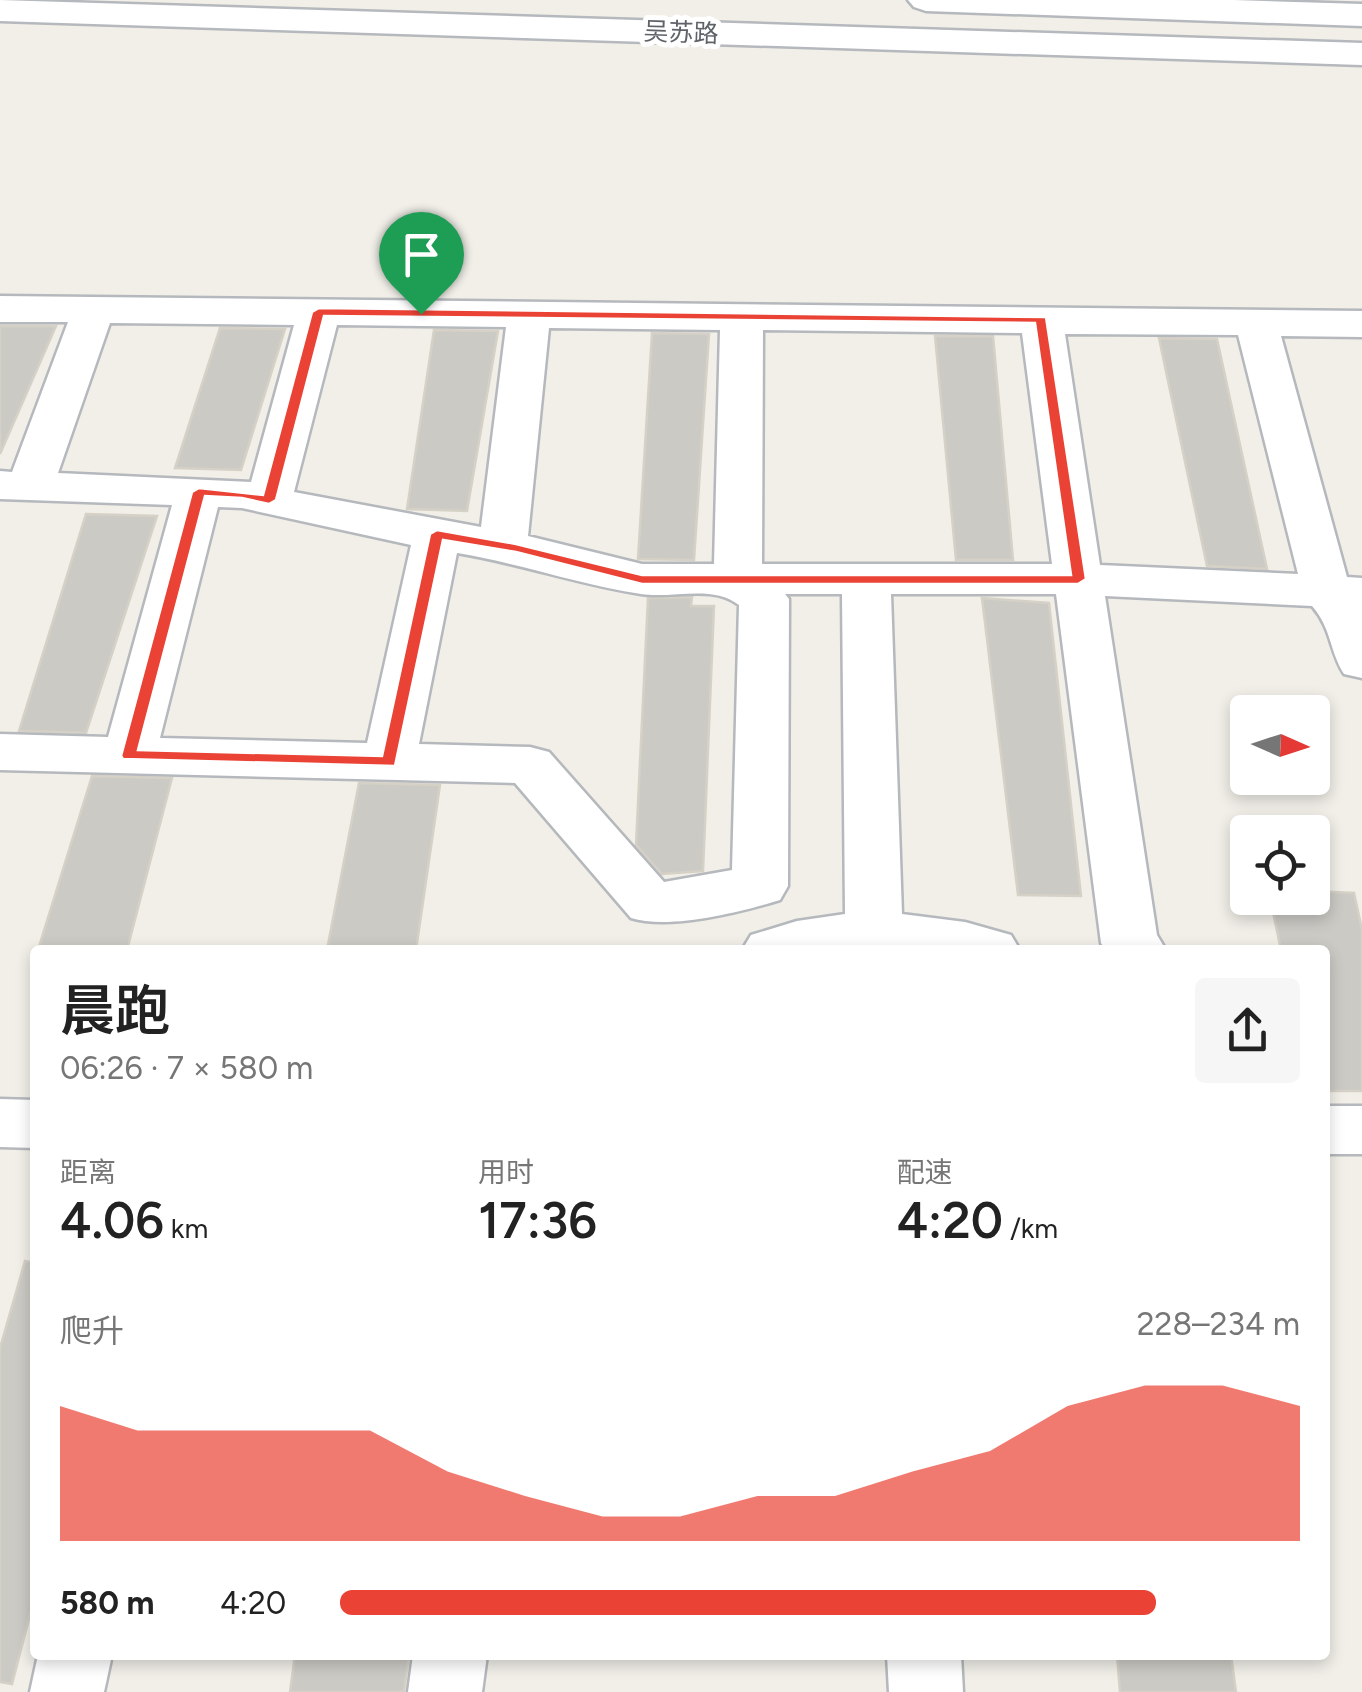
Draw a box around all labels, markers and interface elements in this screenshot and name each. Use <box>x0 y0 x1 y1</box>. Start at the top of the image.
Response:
street label: 吴苏路 <box>643 16 719 48</box>
pin <box>379 212 464 315</box>
icon: arrive <box>394 227 449 282</box>
north arrow <box>1230 695 1330 795</box>
map controls <box>1230 695 1330 915</box>
button: locate <box>1230 815 1330 915</box>
text: 晨跑 <box>60 978 170 1044</box>
button: share <box>1195 978 1300 1083</box>
text: 06:26 · 7 × 580 m <box>60 1049 313 1087</box>
text: 距离 <box>60 1155 116 1189</box>
text: 用时 <box>478 1155 534 1189</box>
text: 配速 <box>897 1155 953 1189</box>
text: 4.06 <box>60 1190 164 1251</box>
text: 17:36 <box>478 1190 597 1251</box>
text: 4:20 <box>897 1190 1003 1251</box>
text: km <box>164 1211 208 1245</box>
text: /km <box>1003 1211 1058 1245</box>
text: 228–234 m <box>1137 1305 1300 1343</box>
text: 爬升 <box>60 1312 124 1350</box>
text: 580 m <box>60 1584 154 1622</box>
text: 4:20 <box>220 1584 286 1622</box>

